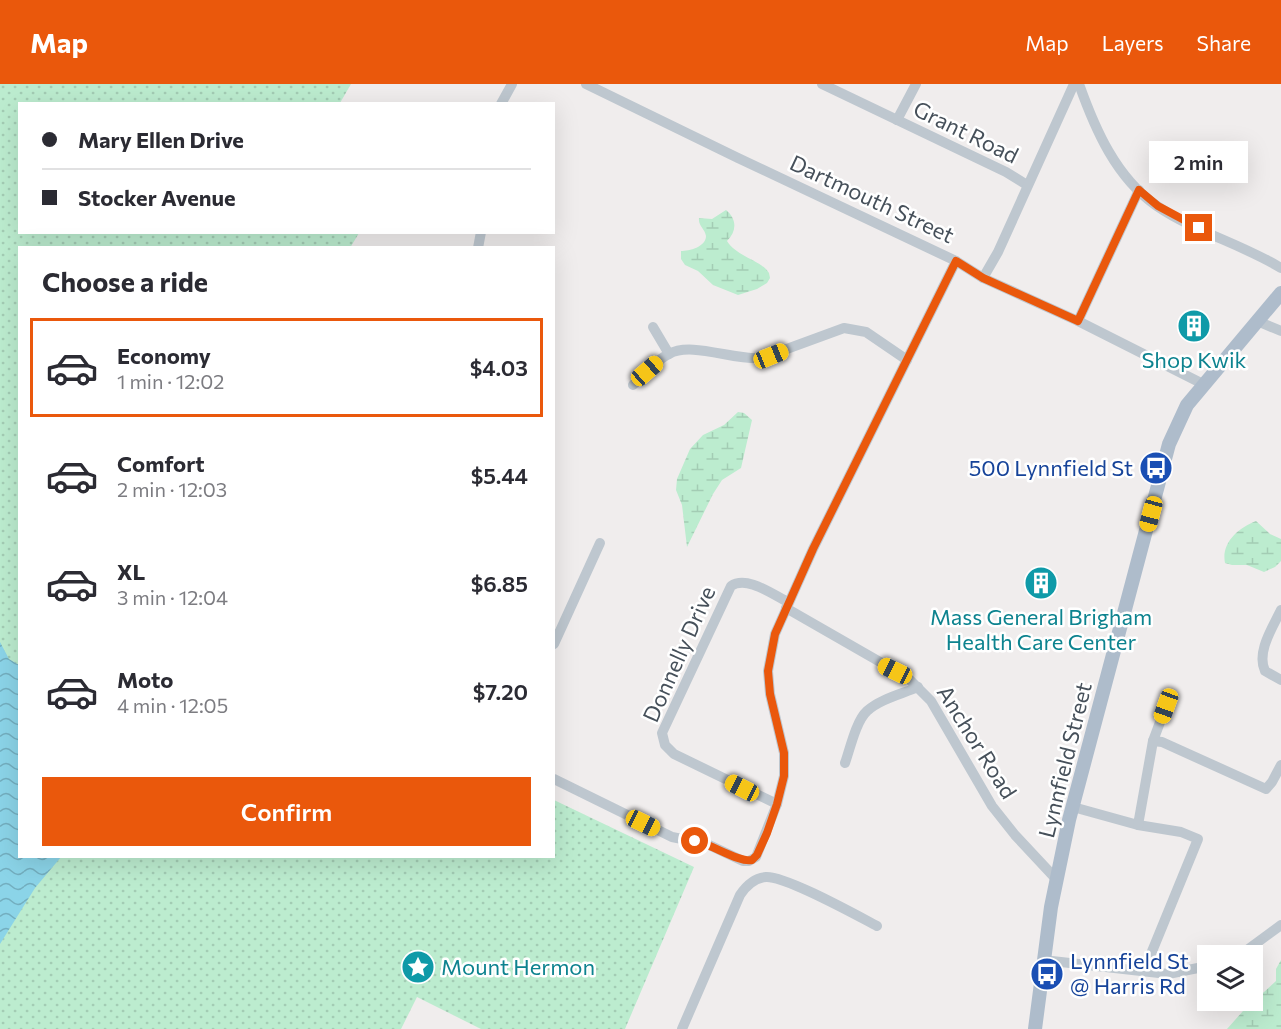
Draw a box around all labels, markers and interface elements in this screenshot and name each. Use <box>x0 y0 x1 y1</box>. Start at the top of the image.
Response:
text: Map <box>30 25 88 59</box>
text: Map <box>1025 30 1069 55</box>
text: Layers <box>1102 30 1164 55</box>
text: Share <box>1197 30 1251 55</box>
street label: Grant Road <box>909 95 1023 169</box>
text: Mary Ellen Drive <box>78 126 244 153</box>
callout: 2 min <box>1150 141 1248 183</box>
street label: Dartmouth Street <box>786 149 959 248</box>
text: 2 min <box>1174 150 1223 174</box>
text: Stocker Avenue <box>78 184 236 211</box>
route end <box>1185 214 1212 241</box>
text: Choose a ride <box>42 265 208 298</box>
building icon: Shop Kwik <box>1176 308 1212 344</box>
icon: car <box>45 341 99 395</box>
car <box>751 341 791 371</box>
text: Economy <box>117 342 211 369</box>
place label: Shop Kwik <box>1141 346 1247 373</box>
car <box>628 352 666 390</box>
text: $4.03 <box>470 354 528 381</box>
text: 1 min · 12:02 <box>117 369 224 393</box>
icon: car <box>45 449 99 503</box>
text: Comfort <box>117 450 205 477</box>
bus stop icon: 500 Lynnfield St <box>1138 450 1174 486</box>
place label: 500 Lynnfield St <box>969 454 1133 481</box>
text: $5.44 <box>471 462 528 489</box>
text: 2 min · 12:03 <box>117 477 227 501</box>
car <box>1138 494 1164 534</box>
icon: car <box>45 557 99 611</box>
text: XL <box>117 558 145 585</box>
building icon: Mass General Brigham Health Care Center <box>1023 565 1059 601</box>
text: $6.85 <box>471 570 528 597</box>
street label: Donnelly Drive <box>636 582 721 726</box>
text: 3 min · 12:04 <box>117 585 228 609</box>
place label: Mass General Brigham Health Care Center <box>930 603 1152 655</box>
car <box>875 655 915 687</box>
icon: car <box>45 665 99 719</box>
text: Moto <box>117 666 173 693</box>
text: $7.20 <box>473 678 528 705</box>
street label: Lynnfield Street <box>1032 679 1097 840</box>
street label: Anchor Road <box>932 680 1023 804</box>
car <box>1151 686 1181 726</box>
text: 4 min · 12:05 <box>117 693 228 717</box>
car <box>722 772 762 804</box>
button: Confirm <box>42 777 531 846</box>
car <box>623 807 663 839</box>
route start <box>681 827 708 854</box>
map controls <box>1197 945 1263 1011</box>
button: layers <box>1197 945 1263 1011</box>
place label: Lynnfield St @ Harris Rd <box>1070 947 1189 999</box>
place icon: Mount Hermon <box>400 949 436 985</box>
place label: Mount Hermon <box>441 953 595 980</box>
bus stop icon: Lynnfield St @ Harris Rd <box>1029 956 1065 992</box>

